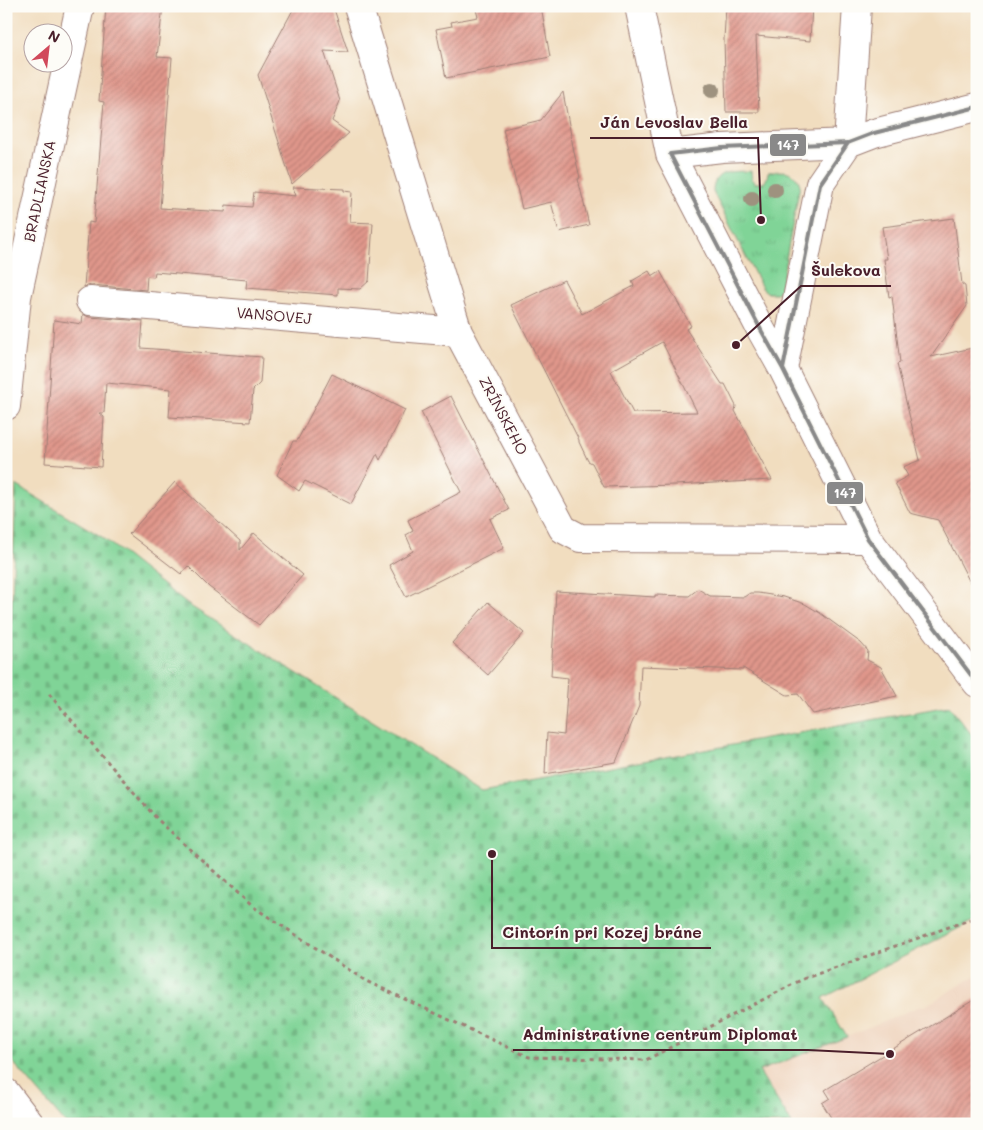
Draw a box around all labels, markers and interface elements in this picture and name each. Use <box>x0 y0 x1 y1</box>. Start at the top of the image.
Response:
north arrow <box>22 22 72 72</box>
text: N <box>45 25 63 47</box>
callout: Ján Levoslav Bella <box>590 107 758 138</box>
text: Ján Levoslav Bella <box>600 111 748 132</box>
line badge: 147 <box>769 133 807 157</box>
text: 147 <box>777 135 800 154</box>
street label: BRADLIANSKA <box>18 138 60 243</box>
callout: Šulekova <box>801 255 891 286</box>
text: Šulekova <box>811 259 881 280</box>
street label: VANSOVEJ <box>236 302 313 328</box>
street label: ZRÍNSKEHO <box>475 373 533 458</box>
line badge: 147 <box>826 481 864 505</box>
text: 147 <box>834 483 857 502</box>
callout: Cintorín pri Kozej bráne <box>492 917 711 948</box>
text: Cintorín pri Kozej bráne <box>502 921 702 942</box>
callout: Administratívne centrum Diplomat <box>513 1019 808 1050</box>
text: Administratívne centrum Diplomat <box>522 1023 798 1044</box>

